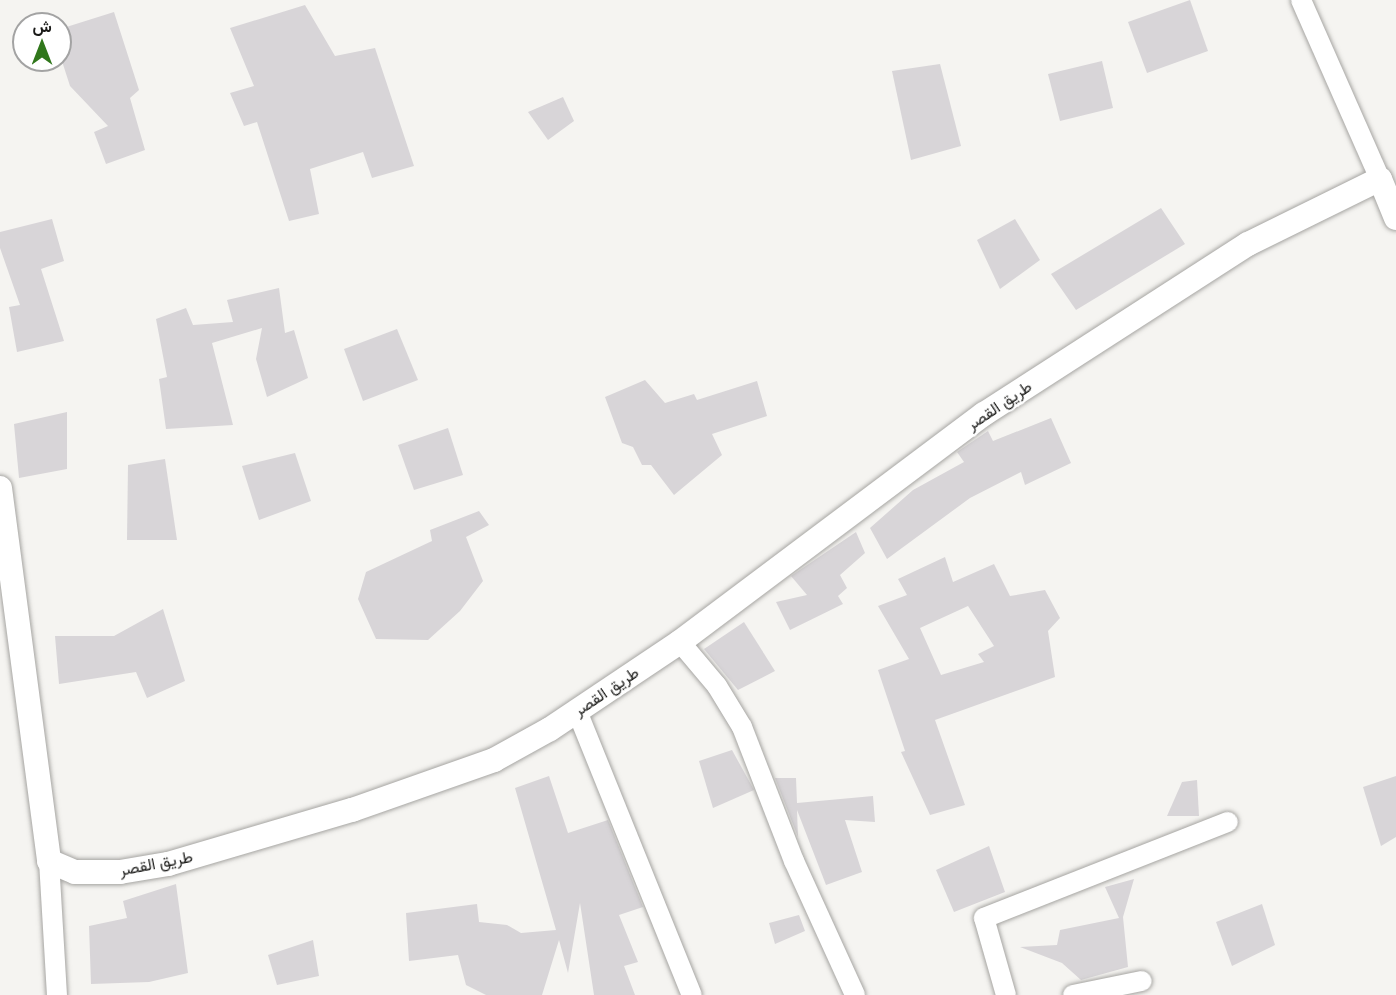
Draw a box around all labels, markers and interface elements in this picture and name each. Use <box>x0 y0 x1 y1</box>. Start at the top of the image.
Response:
north arrow <box>12 12 72 72</box>
text: ش <box>32 16 52 35</box>
street label: طريق القصر <box>963 376 1035 434</box>
street label: طريق القصر <box>570 662 642 720</box>
street label: طريق القصر <box>118 846 194 880</box>

